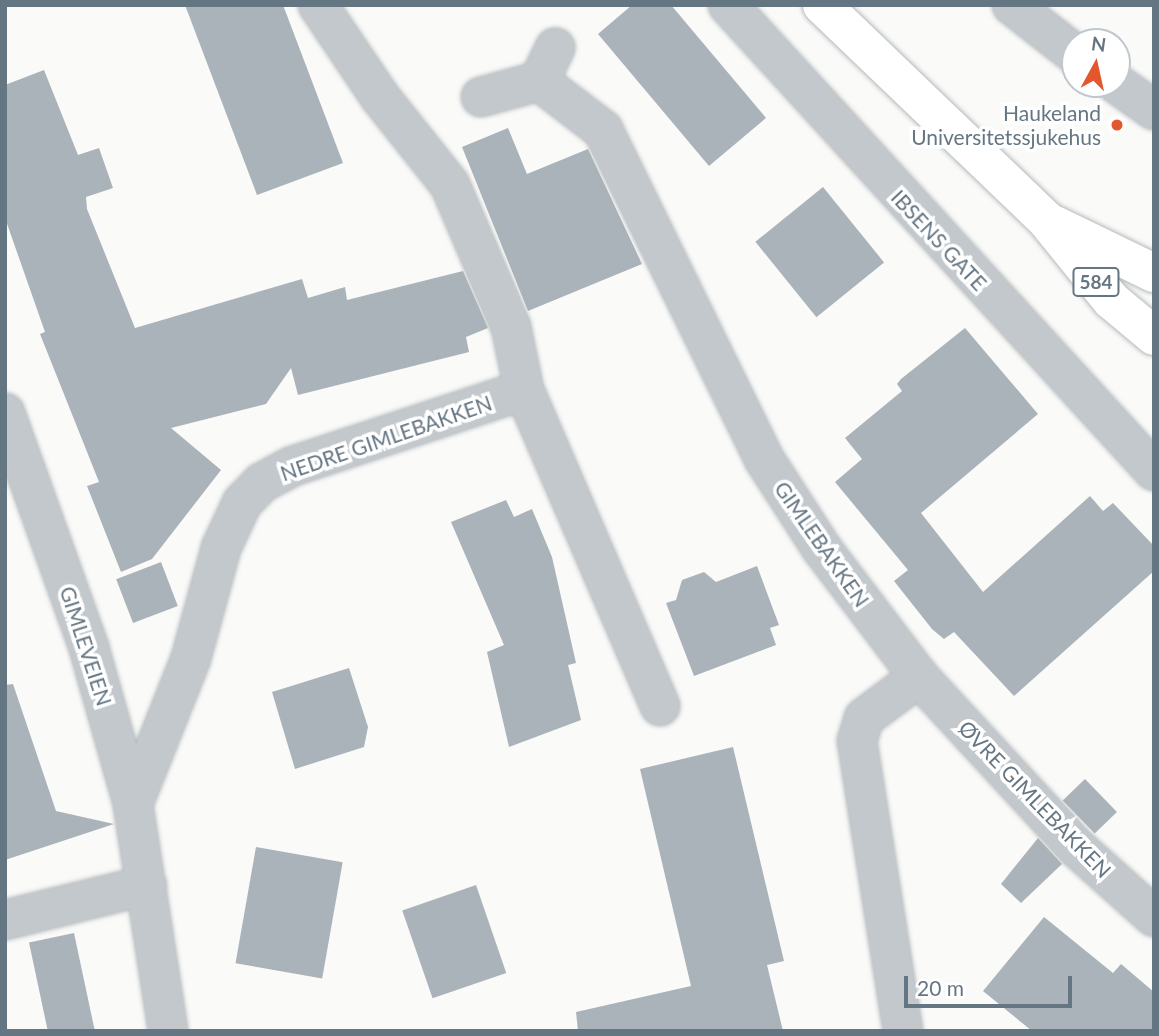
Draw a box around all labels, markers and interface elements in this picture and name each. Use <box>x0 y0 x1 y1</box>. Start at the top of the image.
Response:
north arrow <box>1061 28 1131 98</box>
text: N <box>1090 31 1108 56</box>
place label: Haukeland Universitetssjukehus <box>911 100 1101 150</box>
marker: Haukeland Universitetssjukehus <box>1107 115 1127 135</box>
street label: IBSENS GATE <box>886 185 992 295</box>
road number: 584 <box>1072 266 1120 298</box>
street label: NEDRE GIMLEBAKKEN <box>277 390 495 486</box>
street label: GIMLEBAKKEN <box>769 476 875 612</box>
street label: GIMLEVEIEN <box>55 583 117 709</box>
street label: ØVRE GIMLEBAKKEN <box>954 715 1116 883</box>
scale bar <box>907 962 1075 1006</box>
text: 20 m <box>917 975 964 1000</box>

